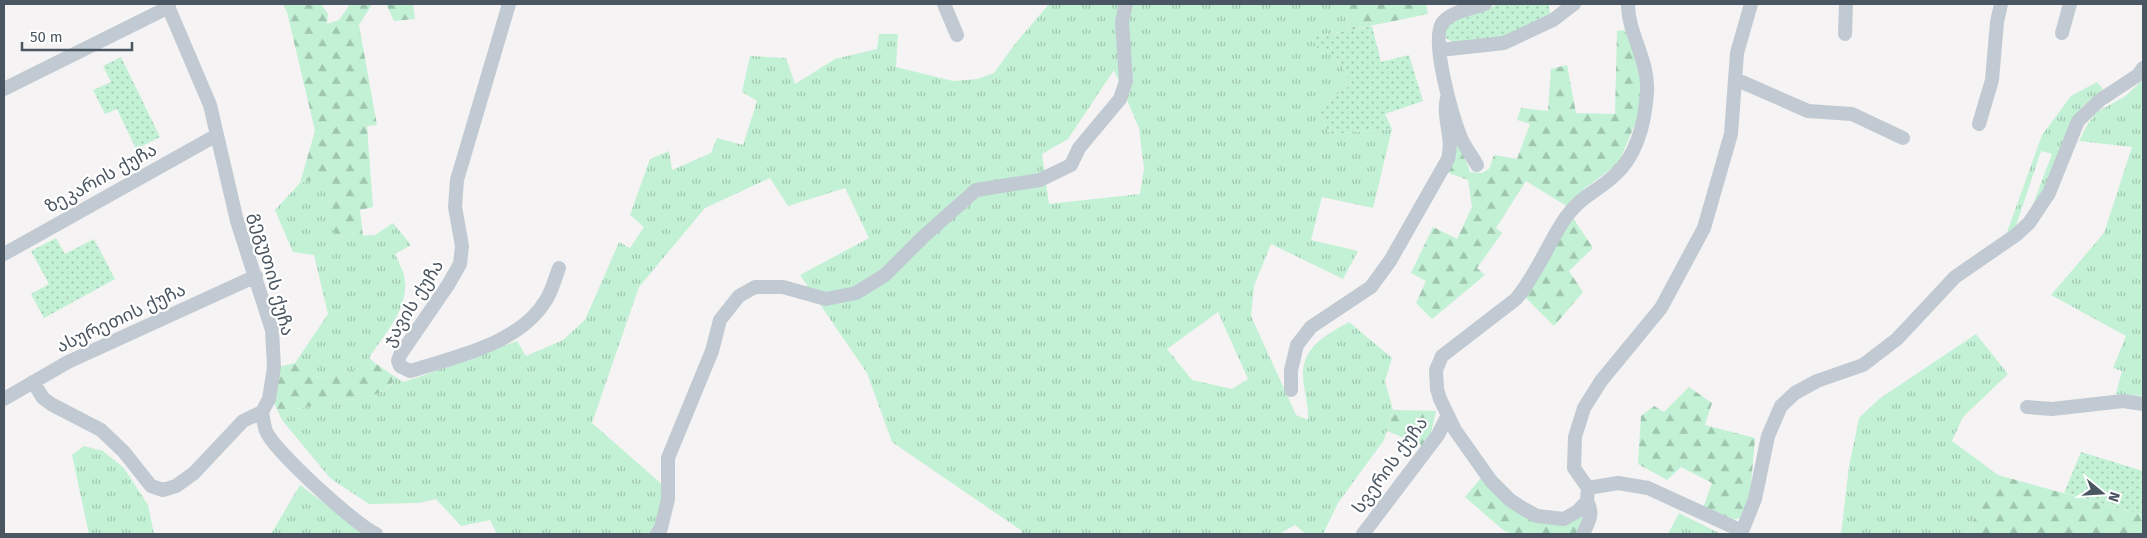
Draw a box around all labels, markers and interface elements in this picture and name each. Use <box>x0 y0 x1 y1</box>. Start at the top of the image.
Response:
scale bar <box>22 20 132 52</box>
text: 50 m <box>30 28 63 46</box>
street label: ზეკარის ქუჩა <box>41 138 161 218</box>
street label: გეგუთის ქუჩა <box>245 210 299 338</box>
street label: ჯავის ქუჩა <box>378 256 448 350</box>
street label: ასურეთის ქუჩა <box>53 278 189 358</box>
street label: სვერის ქუჩა <box>1348 412 1432 518</box>
north arrow <box>2077 468 2127 518</box>
text: N <box>2104 490 2123 504</box>

